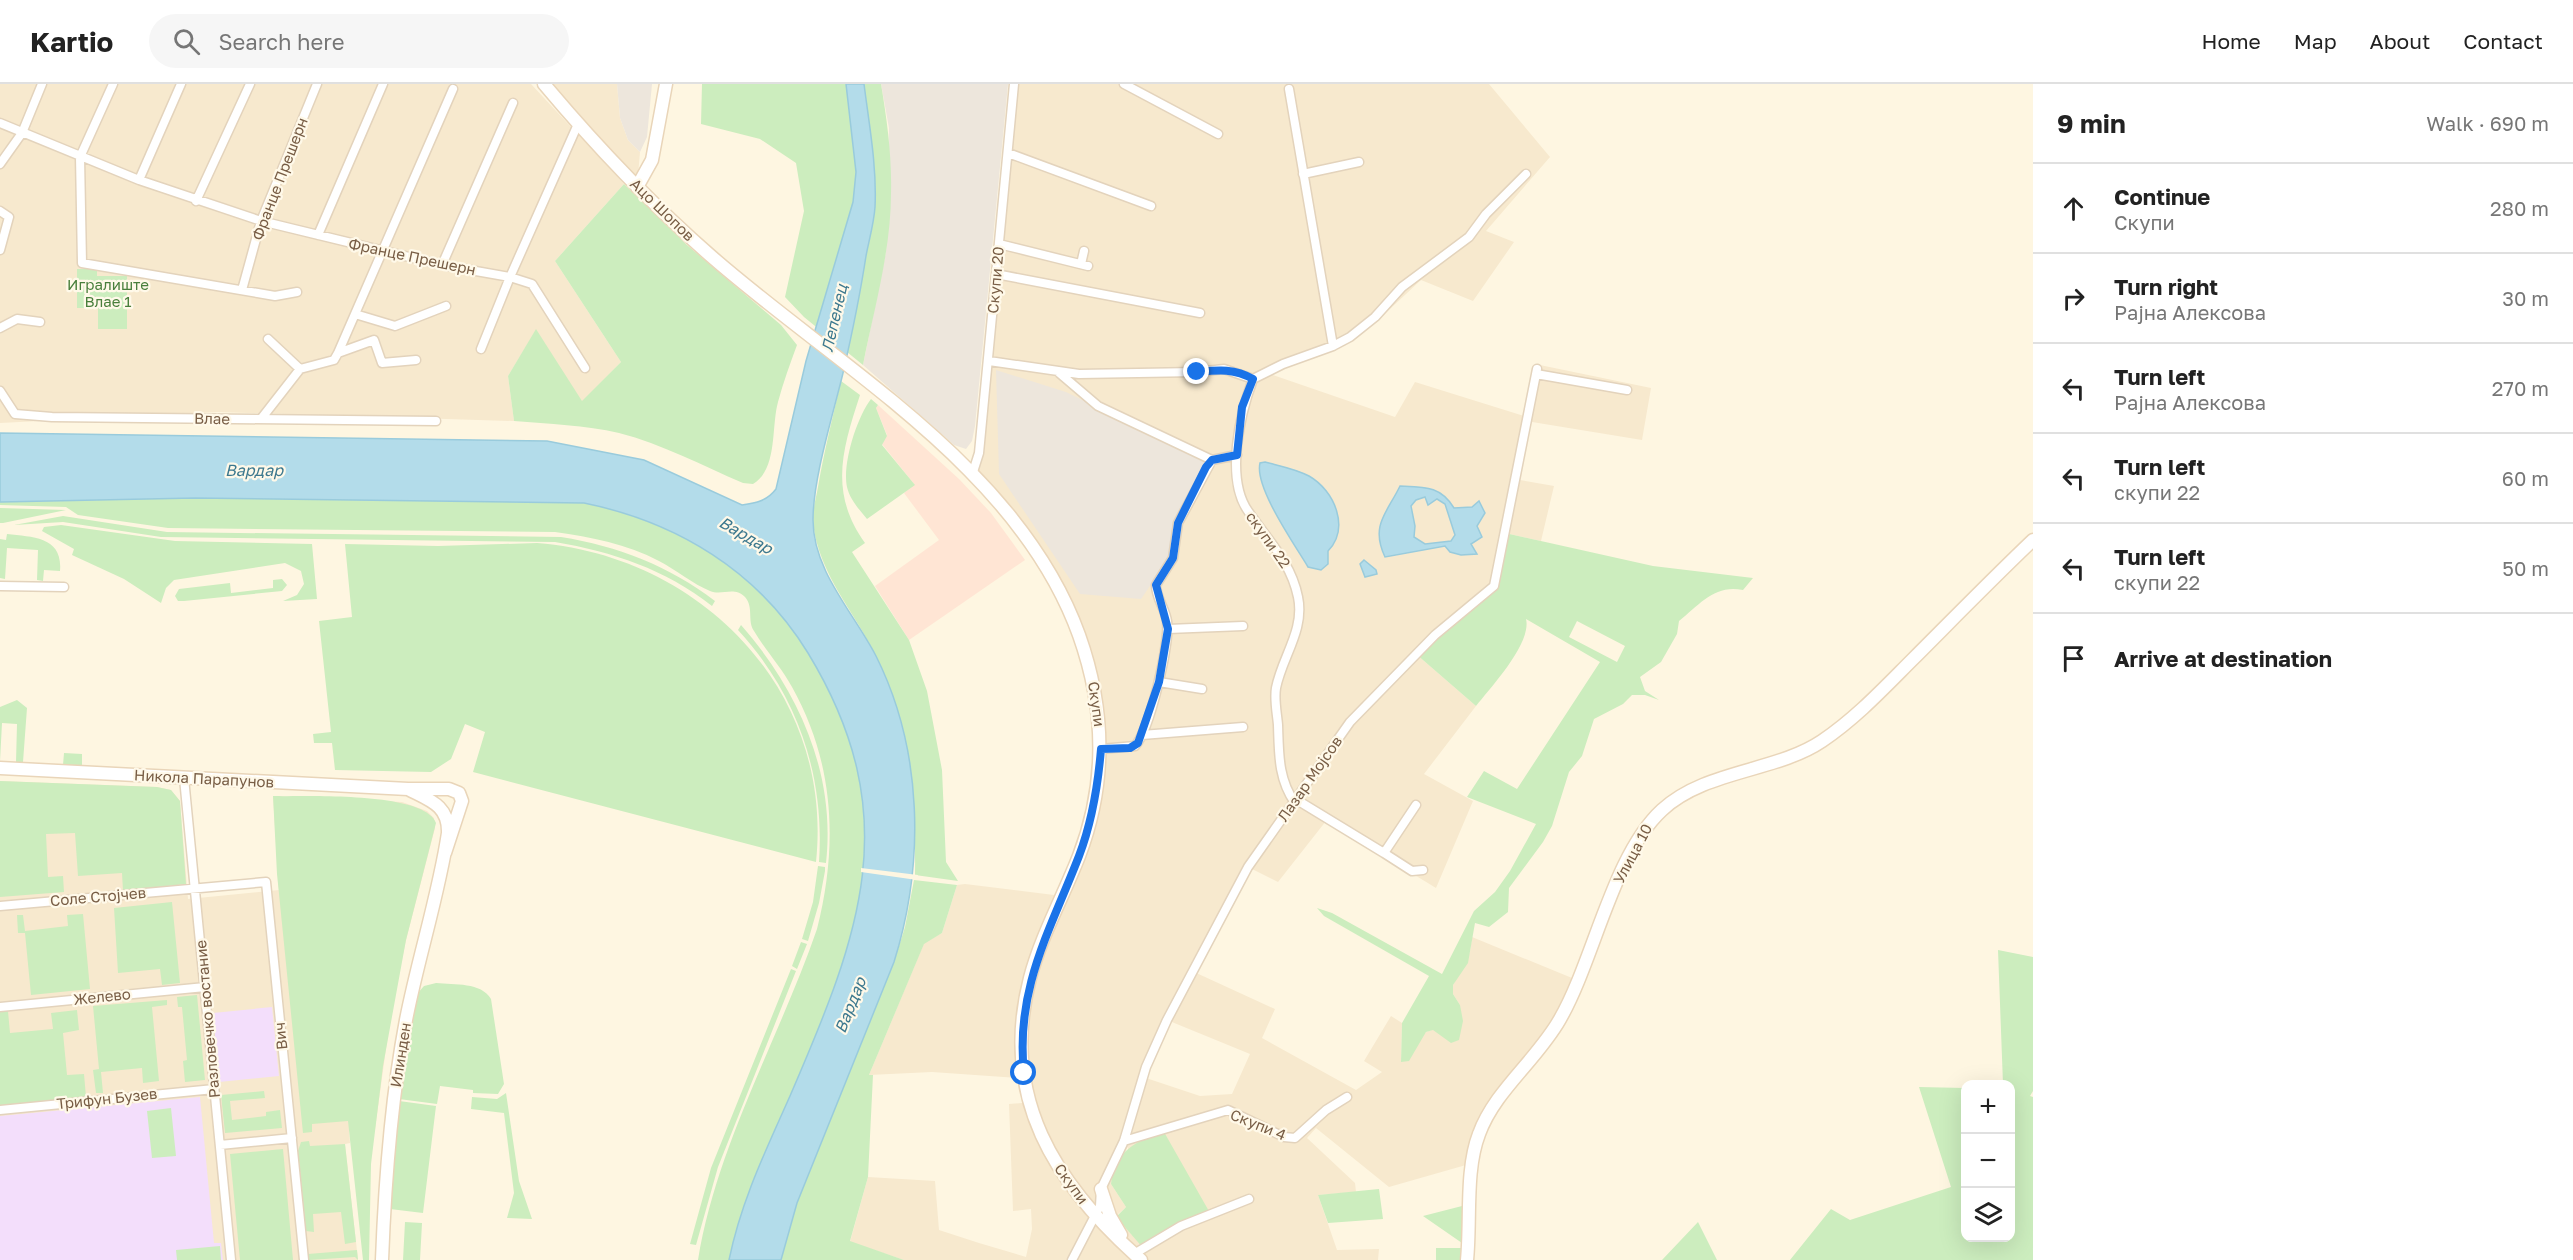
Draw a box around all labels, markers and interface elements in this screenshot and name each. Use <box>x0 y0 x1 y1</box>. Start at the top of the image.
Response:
search box <box>149 14 569 68</box>
text: Kartio <box>30 25 113 58</box>
icon: search <box>170 25 203 58</box>
text: Search here <box>218 28 344 55</box>
text: Home <box>2201 28 2261 54</box>
text: Map <box>2294 28 2337 54</box>
text: About <box>2370 28 2430 54</box>
text: Contact <box>2463 28 2543 54</box>
text: 9 min <box>2057 108 2126 139</box>
text: Walk · 690 m <box>2426 111 2549 135</box>
street label: Франце Прешерн <box>247 115 311 243</box>
street label: Ацо Шопов <box>627 174 698 244</box>
text: Continue <box>2114 183 2210 210</box>
icon: ahead <box>2057 192 2090 225</box>
text: 280 m <box>2490 196 2549 220</box>
text: Скупи <box>2114 210 2175 234</box>
street label: Францe Прешерн <box>347 234 478 278</box>
street label: Скупи 20 <box>983 246 1007 314</box>
text: Turn right <box>2114 273 2218 300</box>
park label: Игралиште Влае 1 <box>67 275 149 310</box>
water label: Лепенец <box>817 281 852 354</box>
icon: right <box>2057 282 2090 315</box>
text: 30 m <box>2502 286 2549 310</box>
text: Рајна Алексова <box>2114 300 2266 324</box>
route end <box>1183 358 1209 384</box>
text: Turn left <box>2114 363 2205 390</box>
icon: left <box>2057 372 2090 405</box>
text: 270 m <box>2492 376 2549 400</box>
text: Рајна Алексова <box>2114 390 2266 414</box>
street label: Влае <box>194 409 230 427</box>
text: Turn left <box>2114 453 2205 480</box>
water label: Вардар <box>225 460 284 480</box>
icon: left <box>2057 462 2090 495</box>
text: 60 m <box>2502 466 2549 490</box>
text: скупи 22 <box>2114 480 2200 504</box>
street label: скупи 22 <box>1243 508 1295 571</box>
water label: Вардар <box>716 512 777 559</box>
text: Turn left <box>2114 543 2205 570</box>
icon: left <box>2057 552 2090 585</box>
text: 50 m <box>2502 556 2549 580</box>
text: скупи 22 <box>2114 570 2200 594</box>
icon: arrive <box>2057 642 2090 675</box>
text: Arrive at destination <box>2114 645 2332 672</box>
street label: Скупи <box>1085 680 1109 728</box>
street label: Лазар Мојсов <box>1273 732 1345 825</box>
street label: Никола Парапунов <box>134 765 275 791</box>
street label: Улица 10 <box>1609 821 1655 886</box>
street label: Соле Стојчев <box>49 883 147 909</box>
street label: Разловечко востание <box>191 939 223 1099</box>
water label: Вардар <box>830 973 871 1036</box>
street label: Желево <box>72 984 131 1008</box>
street label: Вич <box>270 1021 290 1051</box>
street label: Илинден <box>386 1021 414 1089</box>
route start <box>1010 1059 1036 1085</box>
map controls <box>1961 1080 2015 1242</box>
button: + <box>1961 1080 2015 1134</box>
street label: Трифун Бузев <box>56 1084 158 1112</box>
street label: Cкупи 4 <box>1228 1105 1289 1143</box>
button: − <box>1961 1134 2015 1188</box>
street label: Скупи <box>1051 1160 1092 1207</box>
button: layers <box>1961 1188 2015 1242</box>

